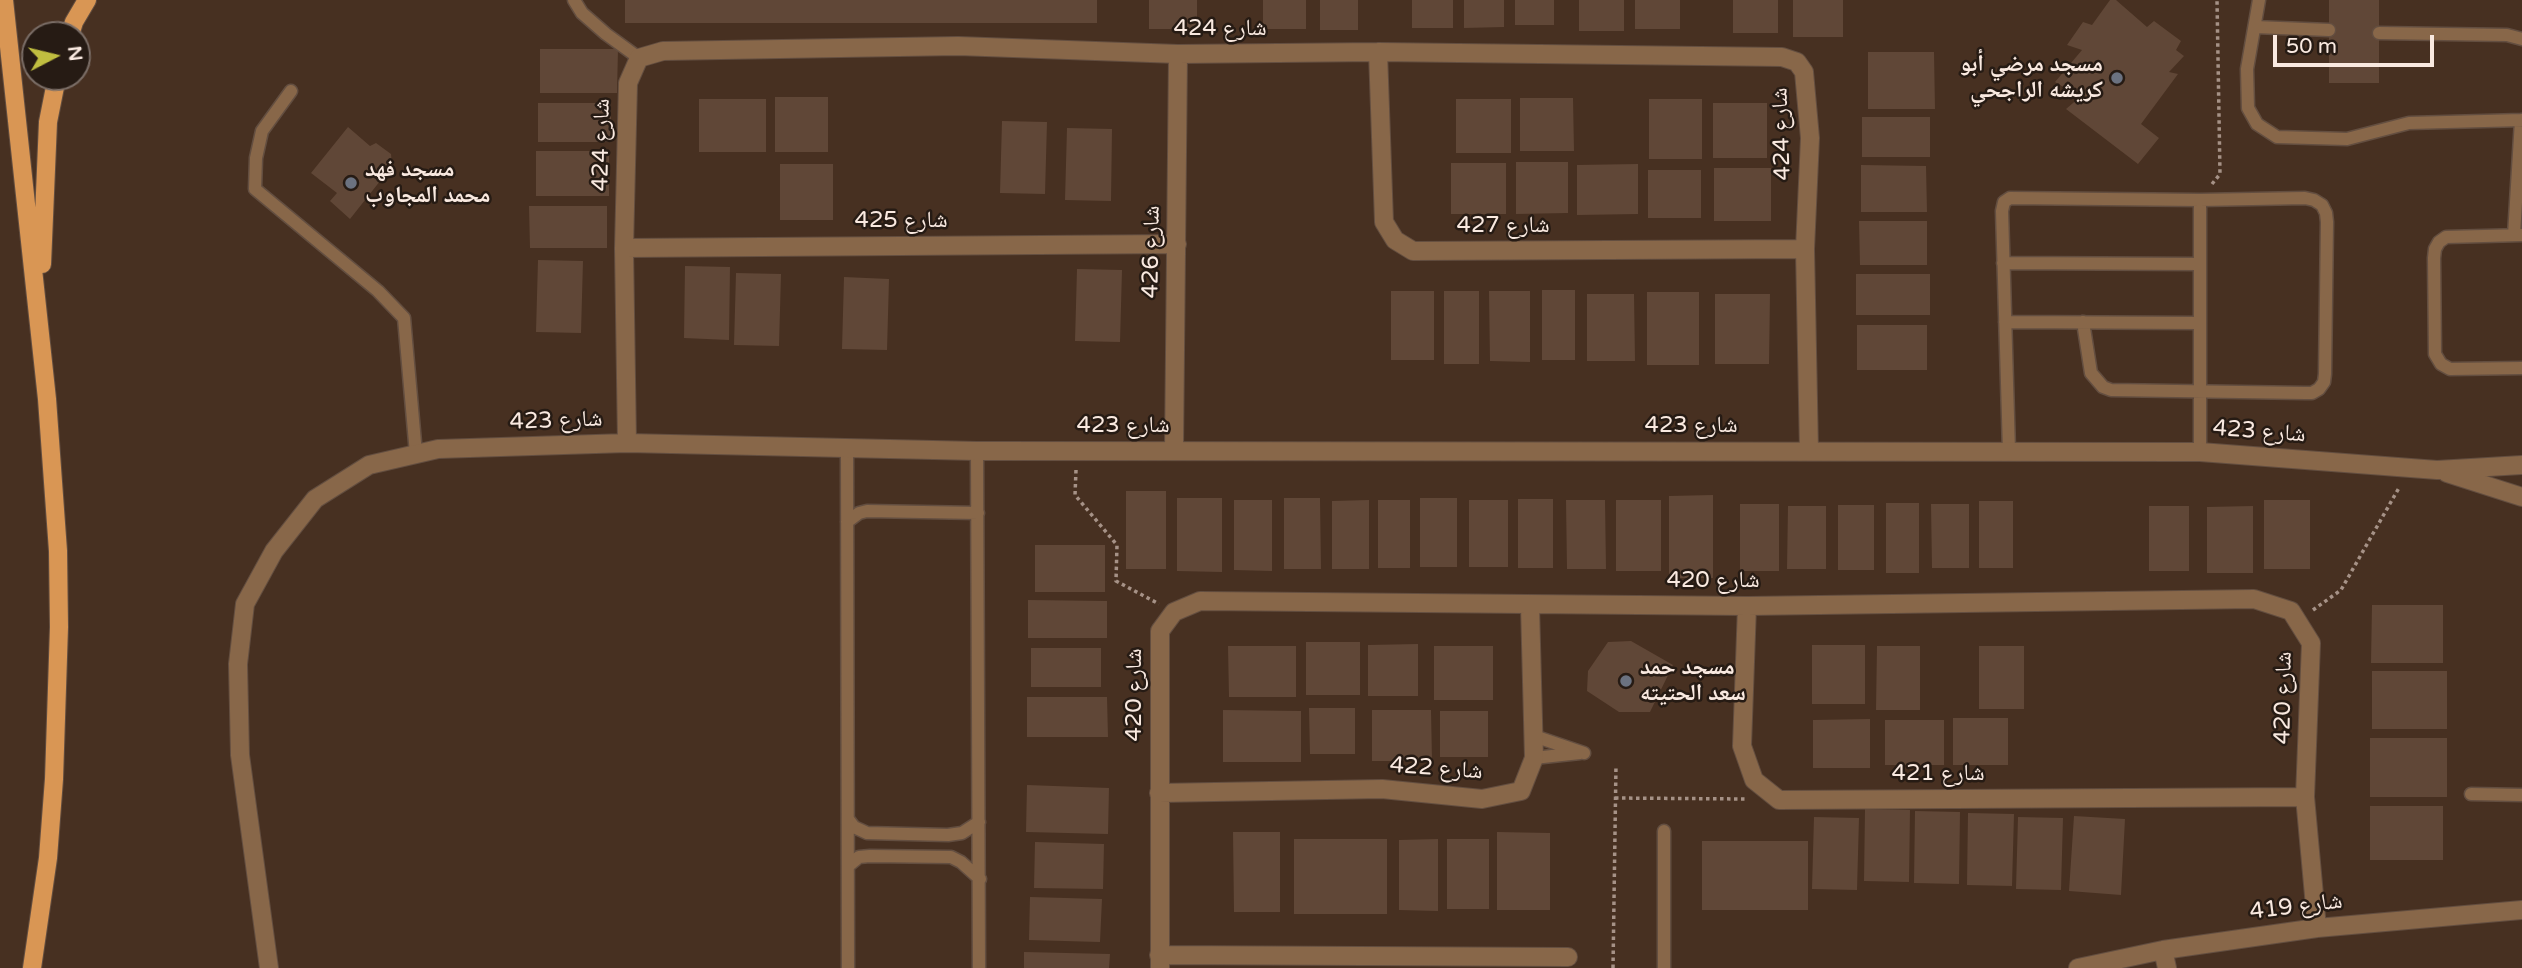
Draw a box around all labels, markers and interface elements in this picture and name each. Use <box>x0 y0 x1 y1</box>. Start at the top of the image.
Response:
street label: شارع 424 <box>1173 15 1267 43</box>
north arrow <box>21 21 91 91</box>
scale bar <box>2277 21 2438 65</box>
text: 50 m <box>2286 34 2337 59</box>
text: N <box>63 45 87 63</box>
place label: مسجد مرضي أبو كريشه الراجحي <box>1960 51 2103 105</box>
marker: مسجد مرضي أبو كريشه الراجحي <box>2109 70 2125 86</box>
street label: شارع 424 <box>1767 87 1797 181</box>
street label: شارع 424 <box>587 98 617 192</box>
place label: مسجد فهد محمد المجاوب <box>365 156 490 210</box>
marker: مسجد فهد محمد المجاوب <box>343 175 359 191</box>
street label: شارع 426 <box>1137 205 1167 299</box>
street label: شارع 425 <box>854 207 948 235</box>
street label: شارع 427 <box>1456 212 1550 240</box>
street label: شارع 423 <box>509 406 603 436</box>
street label: شارع 423 <box>1076 412 1170 440</box>
street label: شارع 423 <box>1644 412 1738 440</box>
street label: شارع 423 <box>2212 415 2306 449</box>
street label: شارع 420 <box>1666 567 1760 595</box>
street label: شارع 420 <box>1121 648 1149 742</box>
street label: شارع 420 <box>2269 651 2299 745</box>
place label: مسجد حمد سعد الحتيته <box>1640 654 1746 708</box>
marker: مسجد حمد سعد الحتيته <box>1618 673 1634 689</box>
street label: شارع 422 <box>1389 752 1483 786</box>
street label: شارع 421 <box>1891 760 1985 788</box>
street label: شارع 419 <box>2248 888 2344 926</box>

